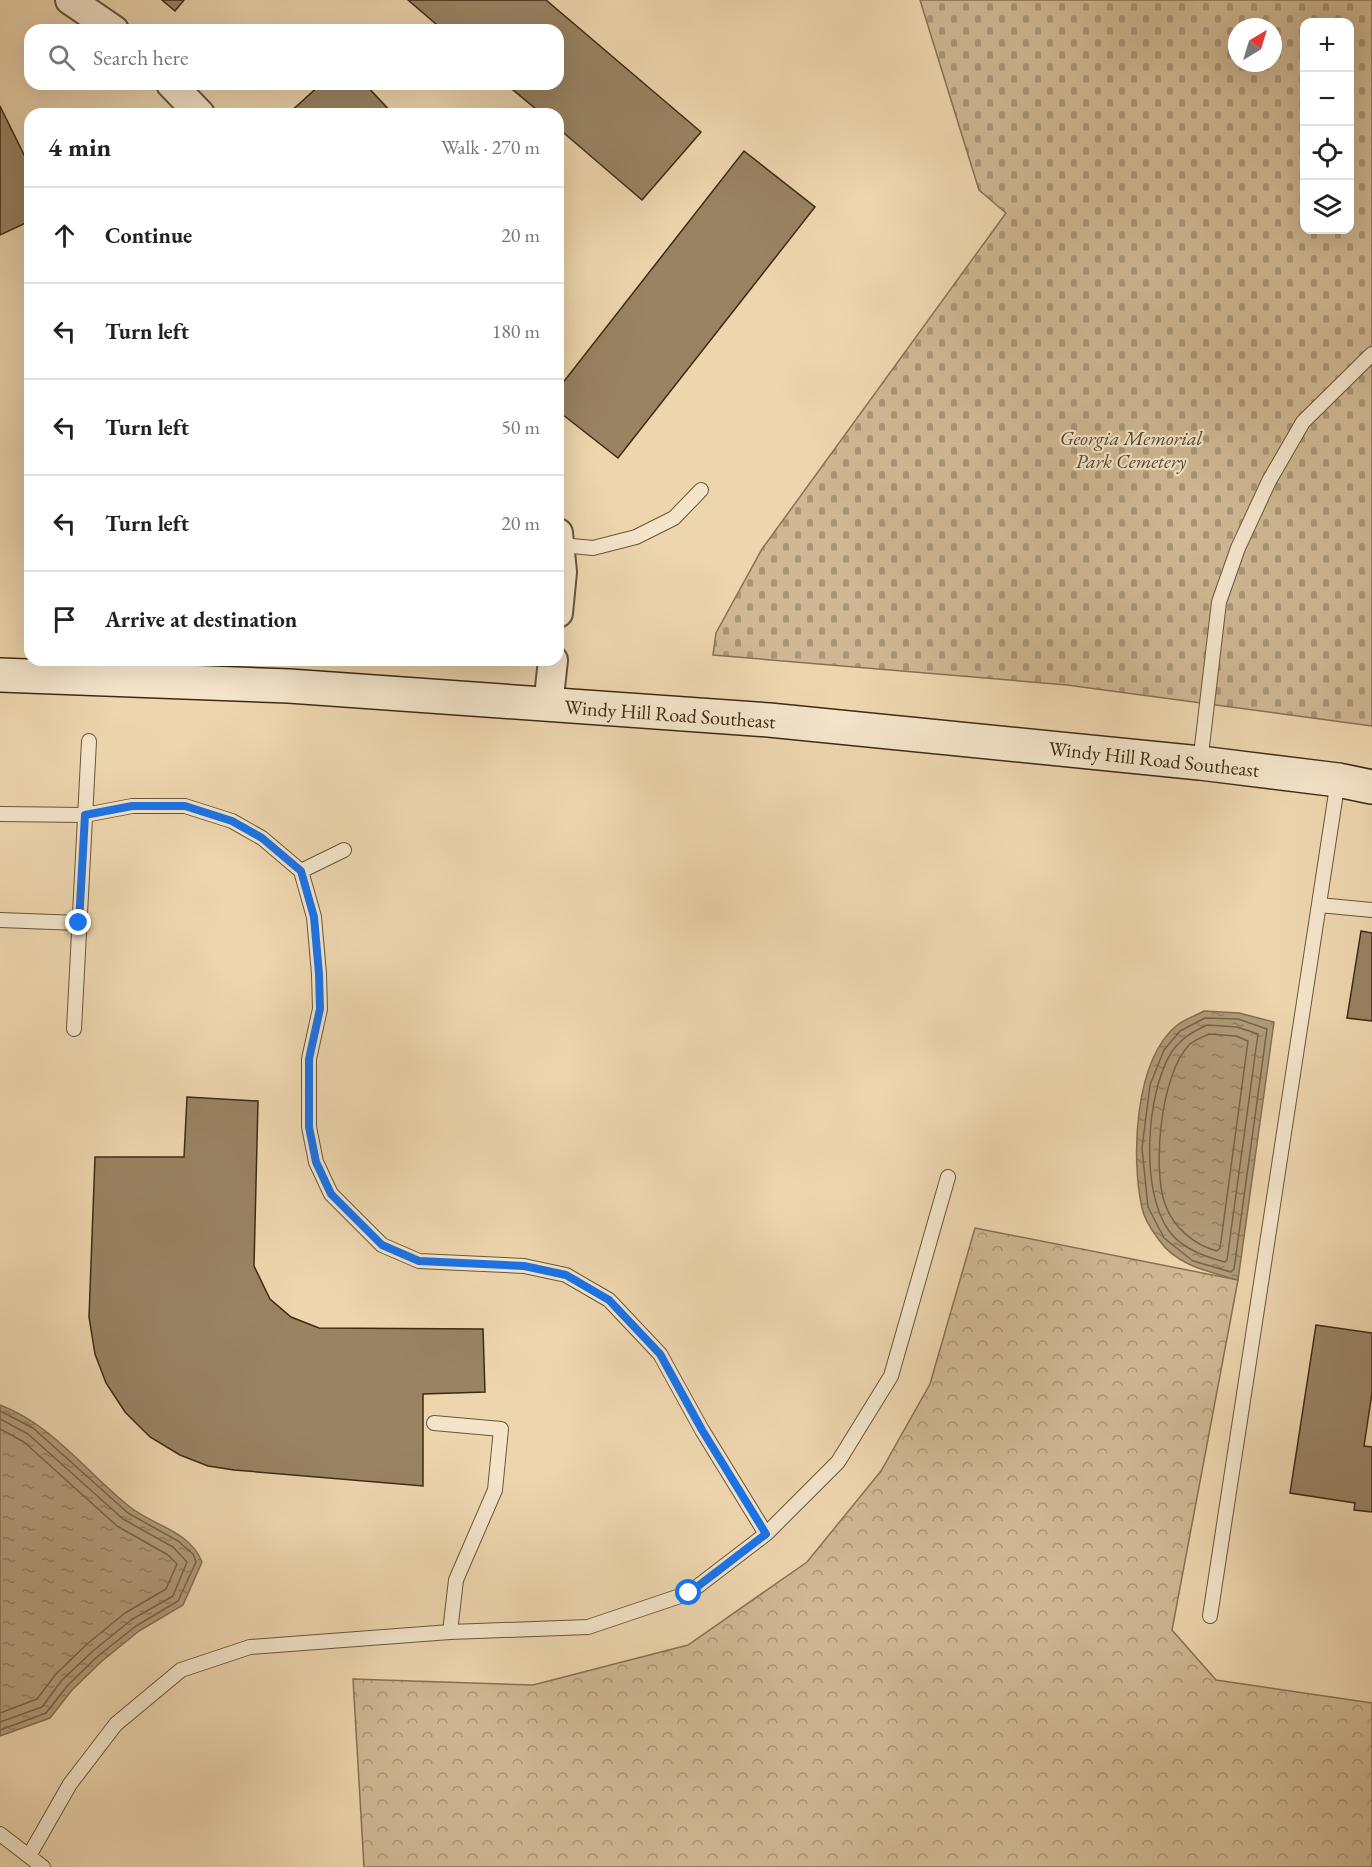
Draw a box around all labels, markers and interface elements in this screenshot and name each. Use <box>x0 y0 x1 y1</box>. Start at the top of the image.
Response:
north arrow <box>1228 18 1282 72</box>
map controls <box>1300 18 1354 234</box>
button: + <box>1300 18 1354 72</box>
search box <box>24 24 564 90</box>
icon: search <box>45 41 78 74</box>
text: Search here <box>93 43 188 72</box>
button: − <box>1300 72 1354 126</box>
button: locate <box>1300 126 1354 180</box>
text: 4 min <box>48 130 111 164</box>
text: Walk · 270 m <box>441 134 540 160</box>
button: layers <box>1300 180 1354 234</box>
icon: ahead <box>48 219 81 252</box>
text: Continue <box>105 221 192 250</box>
text: 20 m <box>501 222 540 248</box>
icon: left <box>48 315 81 348</box>
text: Turn left <box>105 317 189 346</box>
text: 180 m <box>492 318 540 344</box>
icon: left <box>48 411 81 444</box>
text: Turn left <box>105 413 189 442</box>
text: 50 m <box>501 414 540 440</box>
park label: Georgia Memorial Park Cemetery <box>1060 425 1203 474</box>
icon: left <box>48 507 81 540</box>
text: Turn left <box>105 509 189 538</box>
text: 20 m <box>501 510 540 536</box>
icon: arrive <box>48 603 81 636</box>
text: Arrive at destination <box>105 605 297 634</box>
street label: Windy Hill Road Southeast <box>564 694 777 734</box>
street label: Windy Hill Road Southeast <box>1047 735 1261 783</box>
route end <box>65 909 91 935</box>
route start <box>675 1579 701 1605</box>

